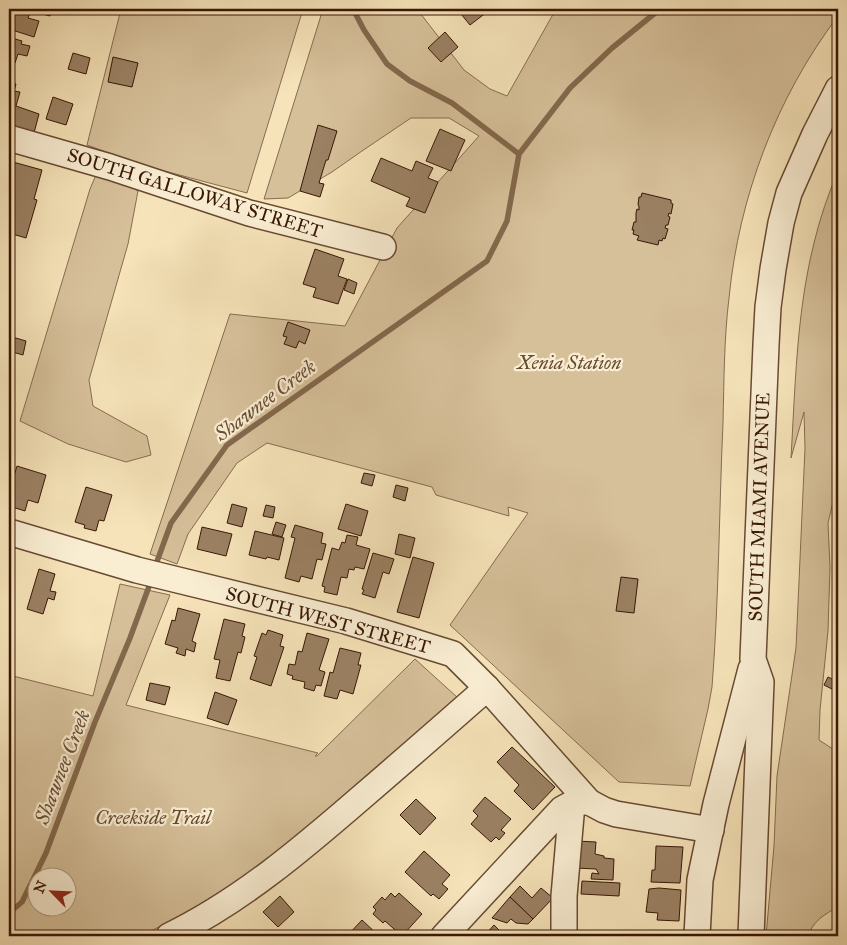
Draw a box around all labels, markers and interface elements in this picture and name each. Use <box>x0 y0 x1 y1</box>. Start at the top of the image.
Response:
street label: SOUTH GALLOWAY STREET <box>64 143 326 243</box>
park label: Xenia Station <box>515 351 621 374</box>
water label: Shawnee Creek <box>209 354 320 446</box>
street label: SOUTH MIAMI AVENUE <box>744 392 775 622</box>
street label: SOUTH WEST STREET <box>223 582 433 658</box>
water label: Shawnee Creek <box>29 706 95 829</box>
park label: Creekside Trail <box>95 806 213 829</box>
north arrow <box>28 868 78 918</box>
text: N <box>30 878 51 896</box>

